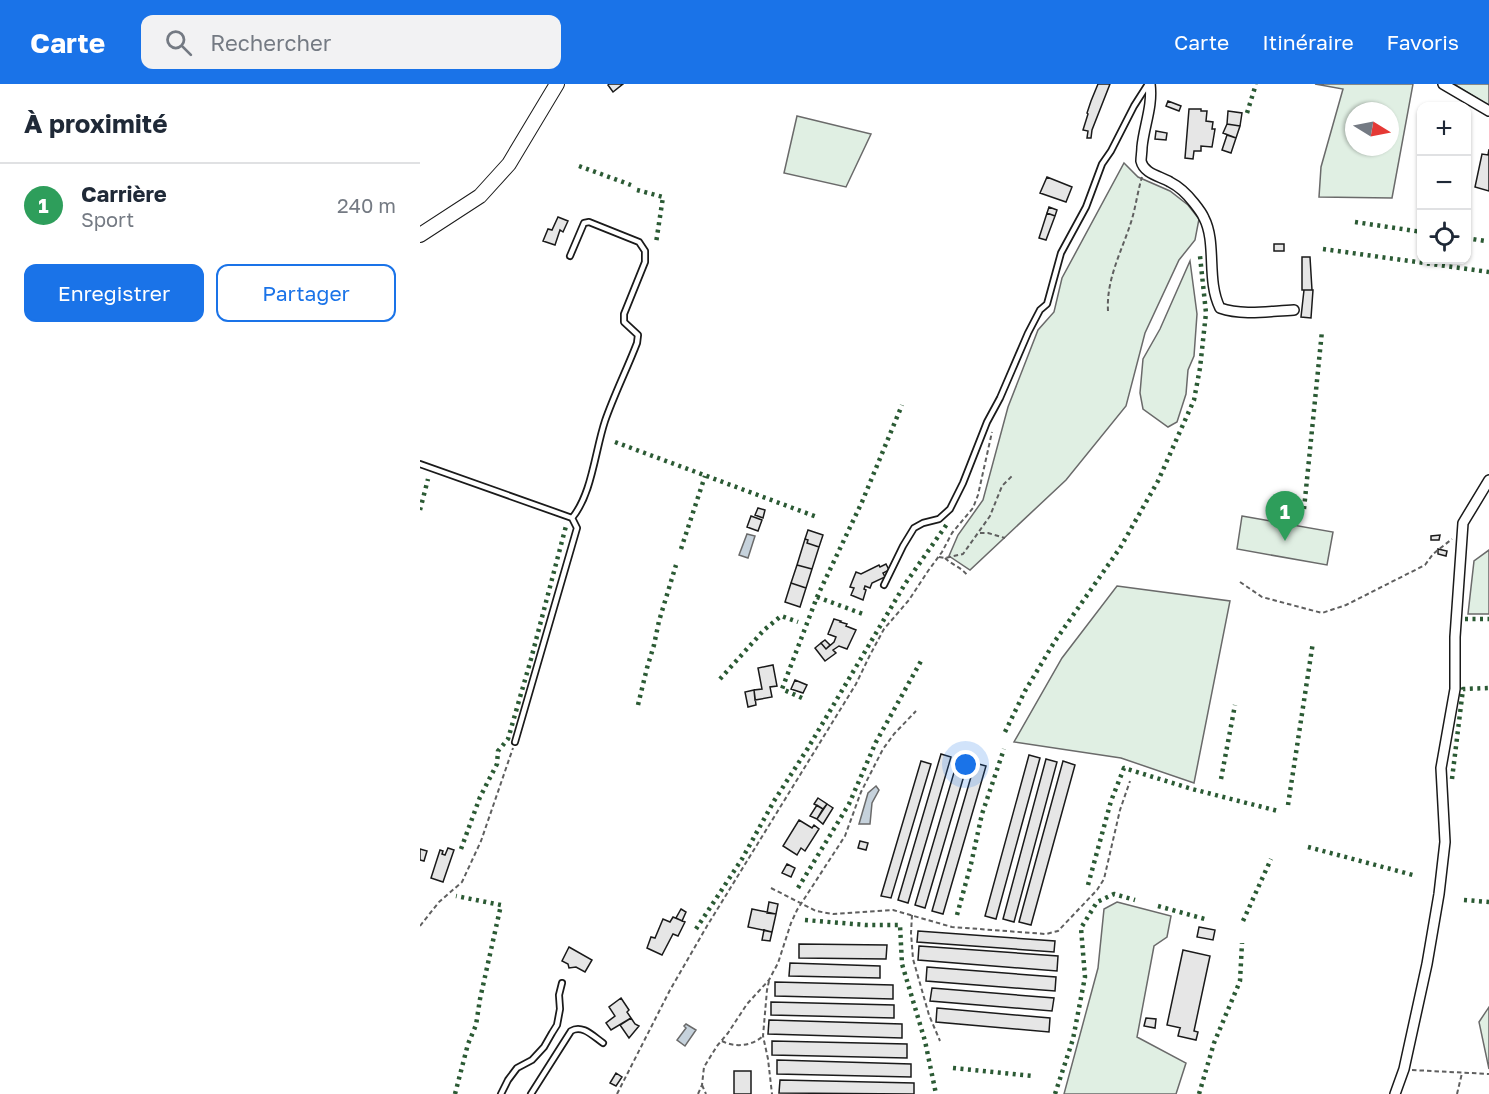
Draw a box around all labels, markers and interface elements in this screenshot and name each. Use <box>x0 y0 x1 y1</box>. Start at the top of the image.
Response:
search box <box>141 15 561 69</box>
text: Carte <box>30 26 105 59</box>
icon: search <box>162 26 195 59</box>
text: Rechercher <box>210 29 331 56</box>
text: Carte <box>1174 29 1229 55</box>
text: Itinéraire <box>1262 29 1354 55</box>
text: Favoris <box>1387 29 1459 55</box>
north arrow <box>1345 102 1399 156</box>
map controls <box>1417 102 1471 264</box>
button: + <box>1417 102 1471 156</box>
text: À proximité <box>24 108 168 139</box>
button: − <box>1417 156 1471 210</box>
text: Carrière <box>81 180 167 207</box>
text: 1 <box>38 193 49 217</box>
text: 240 m <box>337 193 396 217</box>
text: Sport <box>81 207 134 231</box>
button: locate <box>1417 210 1471 264</box>
button: Enregistrer <box>24 264 204 322</box>
button: Partager <box>216 264 396 322</box>
pin: 1 <box>1266 492 1304 541</box>
your location <box>951 750 980 779</box>

